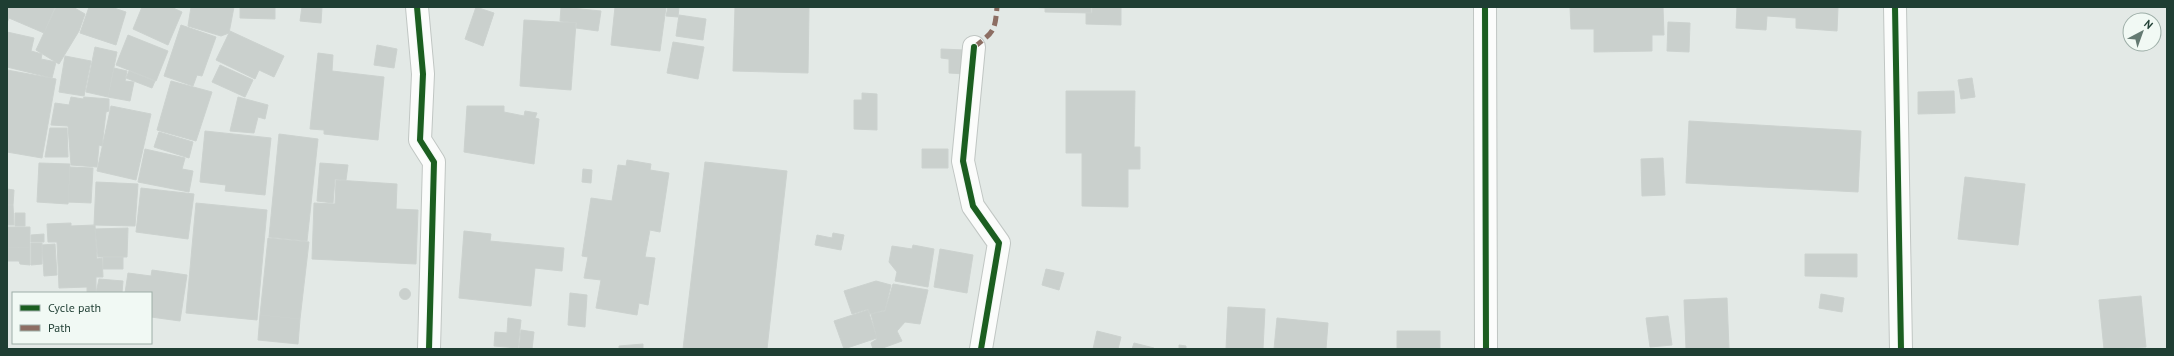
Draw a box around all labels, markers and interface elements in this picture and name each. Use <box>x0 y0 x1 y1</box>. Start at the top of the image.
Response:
north arrow <box>2122 12 2162 52</box>
text: N <box>2141 17 2156 32</box>
legend <box>12 292 152 344</box>
text: Cycle path <box>48 300 101 315</box>
text: Path <box>48 320 71 335</box>

